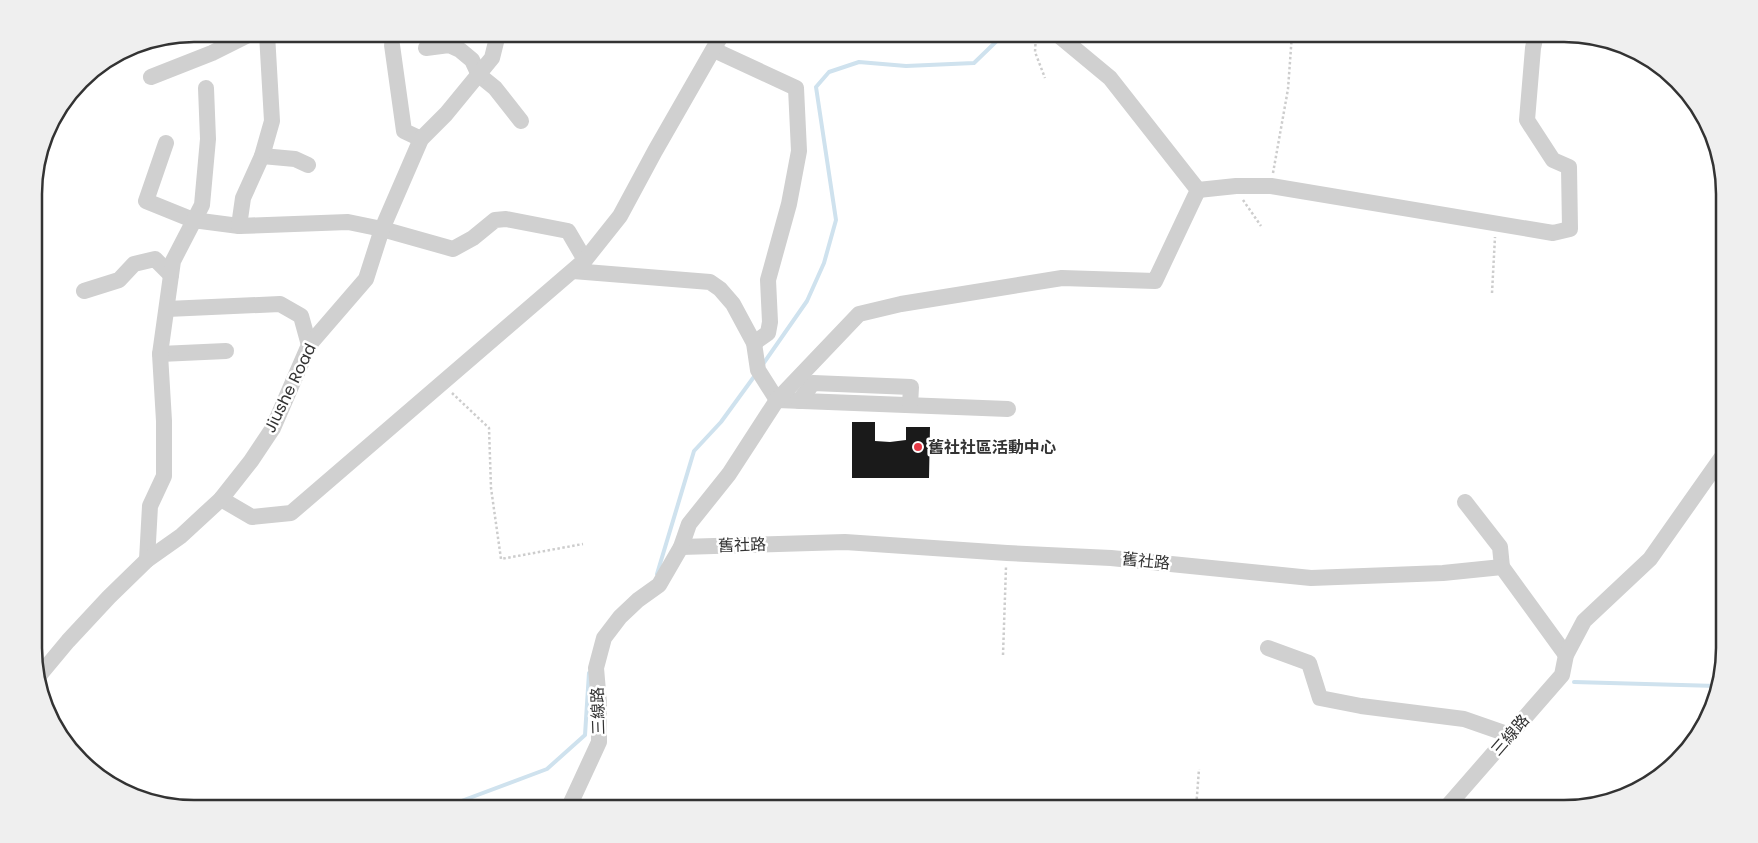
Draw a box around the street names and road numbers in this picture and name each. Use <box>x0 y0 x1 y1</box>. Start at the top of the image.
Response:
street label: Jiushe Road <box>258 339 322 437</box>
street label: 舊社路 <box>718 533 766 557</box>
street label: 舊社路 <box>1121 547 1171 575</box>
street label: 三線路 <box>586 687 610 735</box>
street label: 三線路 <box>1486 709 1534 761</box>

